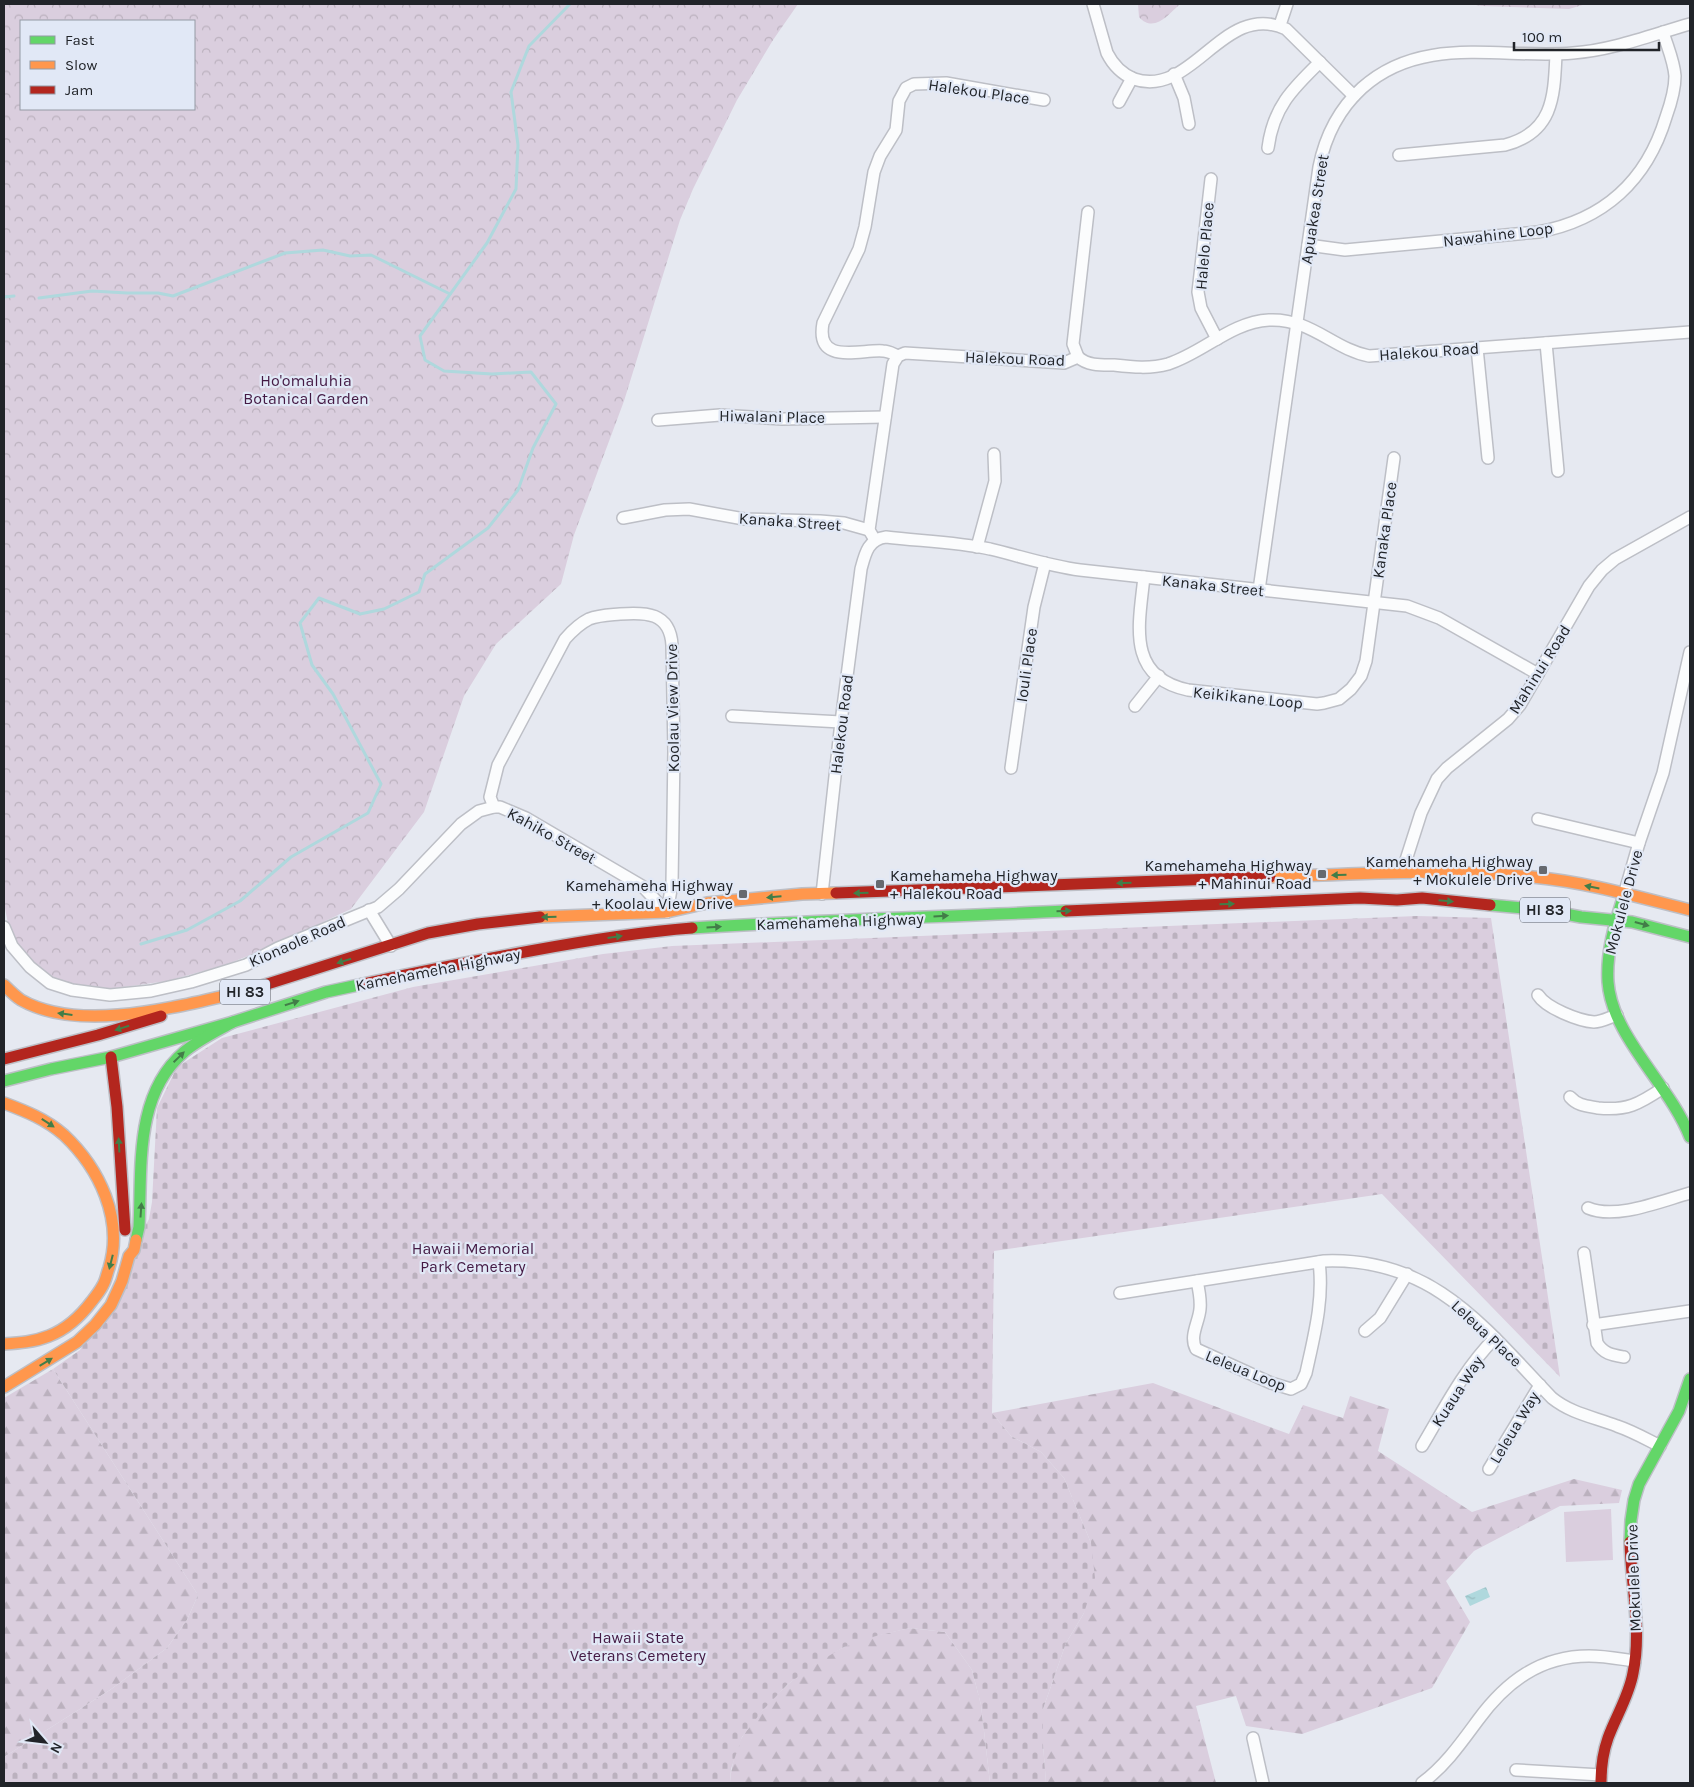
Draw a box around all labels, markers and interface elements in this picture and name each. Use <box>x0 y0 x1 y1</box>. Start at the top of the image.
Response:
legend <box>20 20 195 110</box>
scale bar <box>1514 20 1659 52</box>
text: 100 m <box>1522 28 1562 46</box>
text: Fast <box>65 31 95 49</box>
text: Slow <box>65 56 97 74</box>
street label: Halekou Place <box>927 75 1031 108</box>
text: Jam <box>65 81 93 99</box>
street label: Apuakea Street <box>1296 153 1333 265</box>
street label: Halelo Place <box>1191 201 1218 291</box>
street label: Nawahine Loop <box>1442 218 1554 251</box>
street label: Halekou Road <box>1378 339 1480 364</box>
street label: Halekou Road <box>965 347 1065 370</box>
park label: Ho'omaluhia Botanical Garden <box>243 371 369 408</box>
street label: Hiwalani Place <box>719 406 825 427</box>
street label: Kanaka Place <box>1368 481 1401 580</box>
street label: Kanaka Street <box>738 508 842 535</box>
street label: Kanaka Street <box>1161 571 1265 600</box>
street label: Mahinui Road <box>1504 621 1574 717</box>
street label: Iouli Place <box>1012 627 1041 703</box>
street label: Koolau View Drive <box>662 643 683 773</box>
street label: Halekou Road <box>826 673 857 775</box>
street label: Keikikane Loop <box>1192 682 1304 713</box>
street label: Kahiko Street <box>504 803 599 868</box>
street label: Mokulele Drive <box>1600 848 1647 957</box>
place label: Kamehameha Highway + Mokulele Drive <box>1365 852 1534 889</box>
place label: Kamehameha Highway + Mahinui Road <box>1144 856 1313 893</box>
marker: Kamehameha Highway + Mokulele Drive <box>1537 864 1549 876</box>
place label: Kamehameha Highway + Halekou Road <box>890 866 1058 903</box>
marker: Kamehameha Highway + Mahinui Road <box>1316 868 1328 880</box>
one-way arrow <box>1331 871 1347 879</box>
place label: Kamehameha Highway + Koolau View Drive <box>565 876 734 913</box>
marker: Kamehameha Highway + Halekou Road <box>874 878 886 890</box>
one-way arrow <box>1116 879 1132 887</box>
one-way arrow <box>1583 882 1599 890</box>
marker: Kamehameha Highway + Koolau View Drive <box>737 888 749 900</box>
one-way arrow <box>853 889 869 897</box>
one-way arrow <box>765 893 781 901</box>
one-way arrow <box>1438 897 1454 905</box>
road number: HI 83 <box>1520 898 1570 922</box>
one-way arrow <box>1219 900 1235 908</box>
one-way arrow <box>1057 907 1073 915</box>
street label: Kamehameha Highway <box>756 909 925 934</box>
street label: Kionaole Road <box>246 912 348 971</box>
one-way arrow <box>933 912 949 920</box>
one-way arrow <box>540 913 556 921</box>
one-way arrow <box>1634 920 1649 928</box>
one-way arrow <box>706 923 722 931</box>
one-way arrow <box>607 933 623 941</box>
street label: Kamehameha Highway <box>354 944 523 995</box>
one-way arrow <box>337 958 352 965</box>
road number: HI 83 <box>220 980 270 1004</box>
one-way arrow <box>284 998 299 1006</box>
one-way arrow <box>57 1010 73 1018</box>
one-way arrow <box>114 1024 129 1032</box>
one-way arrow <box>172 1051 184 1063</box>
one-way arrow <box>41 1118 55 1127</box>
one-way arrow <box>115 1137 123 1153</box>
one-way arrow <box>137 1201 145 1217</box>
park label: Hawaii Memorial Park Cemetary <box>412 1239 534 1276</box>
one-way arrow <box>107 1255 115 1270</box>
street label: Leleua Place <box>1448 1296 1526 1371</box>
street label: Leleua Loop <box>1203 1346 1289 1395</box>
street label: Kuaua Way <box>1428 1352 1488 1430</box>
one-way arrow <box>39 1357 52 1366</box>
street label: Leleua Way <box>1485 1387 1544 1467</box>
street label: Mokulele Drive <box>1622 1524 1645 1632</box>
park label: Hawaii State Veterans Cemetery <box>570 1628 707 1665</box>
north arrow <box>20 1717 70 1767</box>
text: N <box>46 1739 66 1756</box>

